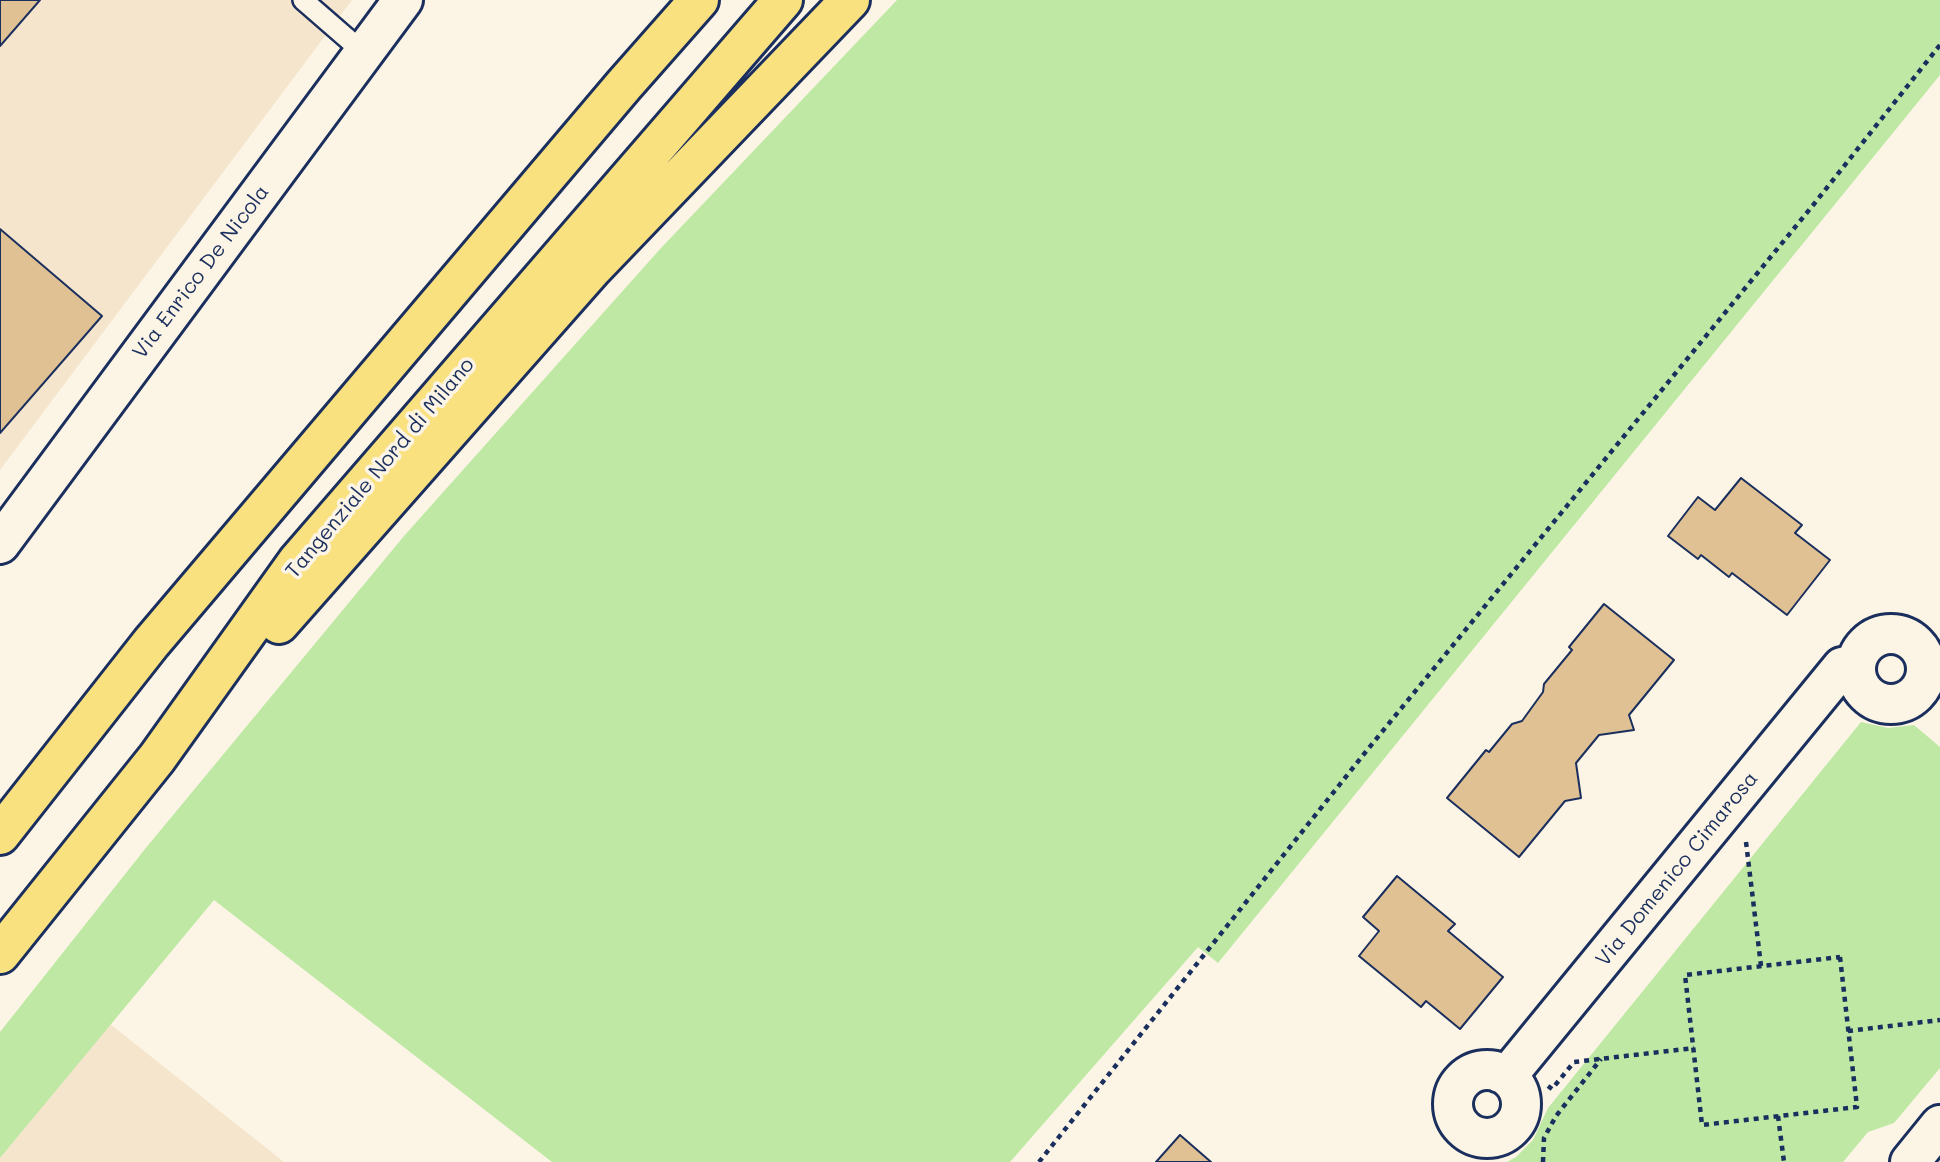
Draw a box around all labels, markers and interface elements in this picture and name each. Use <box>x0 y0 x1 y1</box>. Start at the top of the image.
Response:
street label: Via Enrico De Nicola <box>127 180 275 364</box>
street label: Tangenziale Nord di Milano <box>280 353 480 583</box>
street label: Via Domenico Cimarosa <box>1591 766 1763 972</box>

